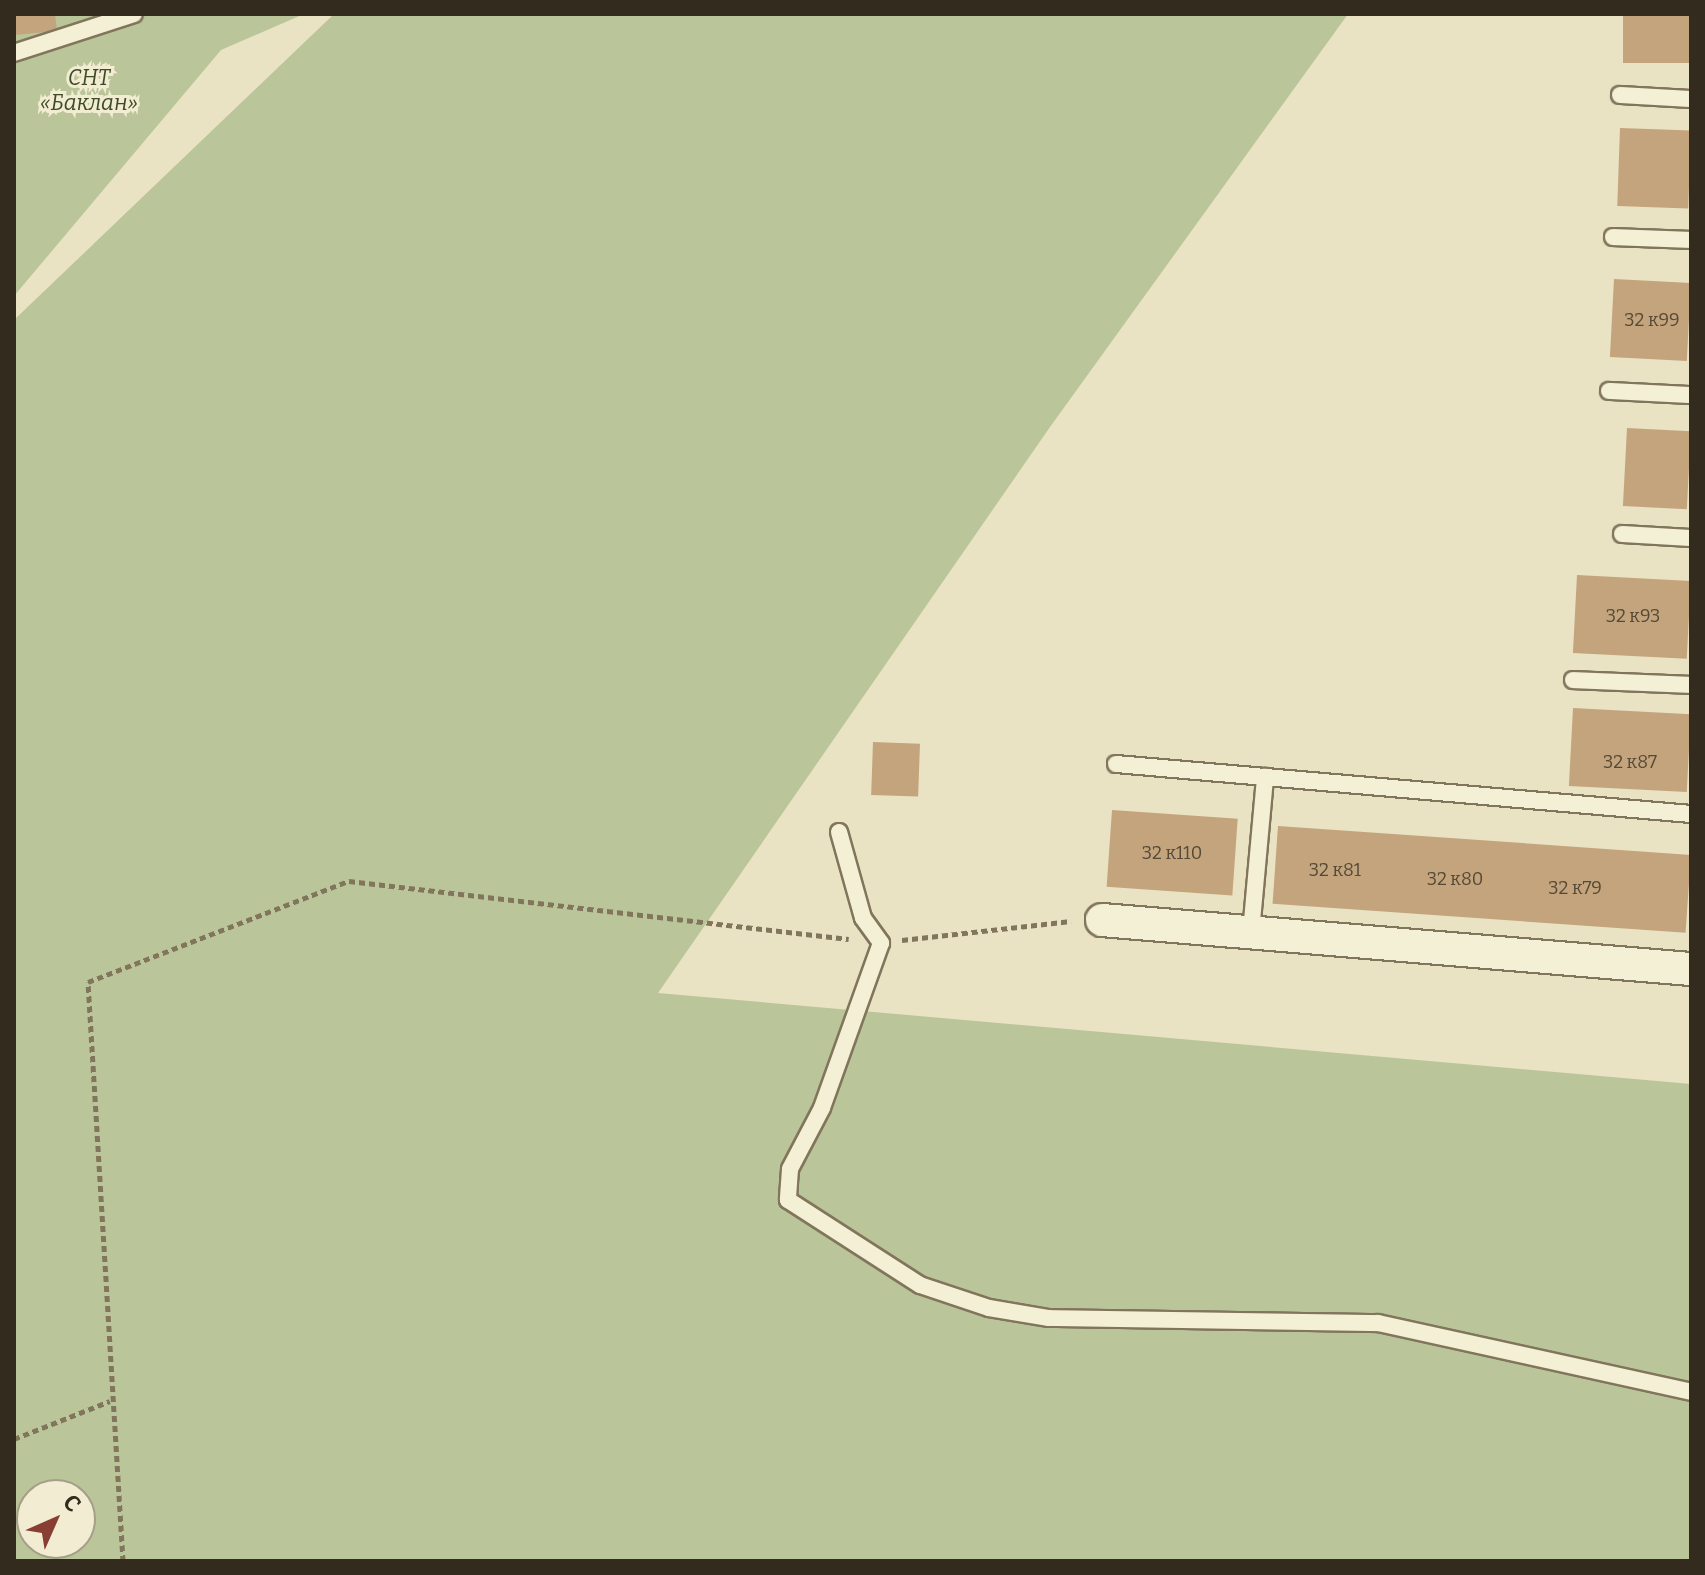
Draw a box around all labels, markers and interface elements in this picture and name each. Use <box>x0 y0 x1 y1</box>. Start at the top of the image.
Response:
park label: СНТ «Баклан» <box>40 64 138 116</box>
house number: 32 к99 <box>1624 309 1680 331</box>
house number: 32 к93 <box>1606 605 1660 627</box>
house number: 32 к87 <box>1603 751 1657 773</box>
house number: 32 к110 <box>1142 842 1202 864</box>
house number: 32 к81 <box>1309 859 1361 881</box>
house number: 32 к80 <box>1427 868 1483 890</box>
house number: 32 к79 <box>1548 877 1602 899</box>
north arrow <box>16 1479 96 1559</box>
text: С <box>57 1489 86 1518</box>

